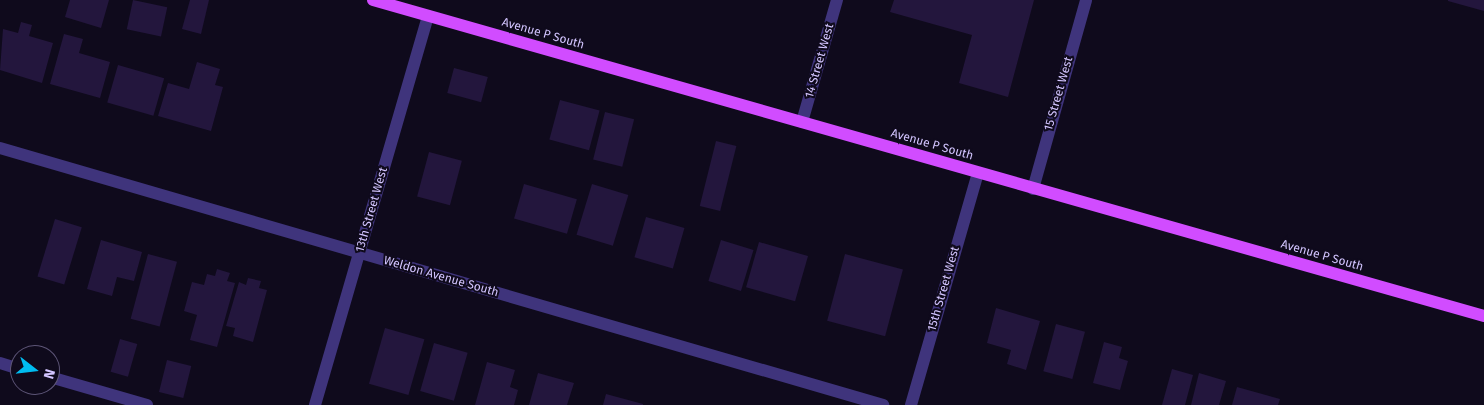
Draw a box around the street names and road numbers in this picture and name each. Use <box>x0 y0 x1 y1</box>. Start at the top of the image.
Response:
street label: Avenue P South <box>500 15 586 53</box>
street label: 14 Street West <box>802 22 838 100</box>
street label: 15 Street West <box>1042 55 1076 133</box>
street label: Avenue P South <box>889 126 975 164</box>
street label: 13th Street West <box>353 166 391 254</box>
street label: Avenue P South <box>1279 237 1365 275</box>
street label: 15th Street West <box>925 245 963 333</box>
street label: Weldon Avenue South <box>382 254 500 300</box>

